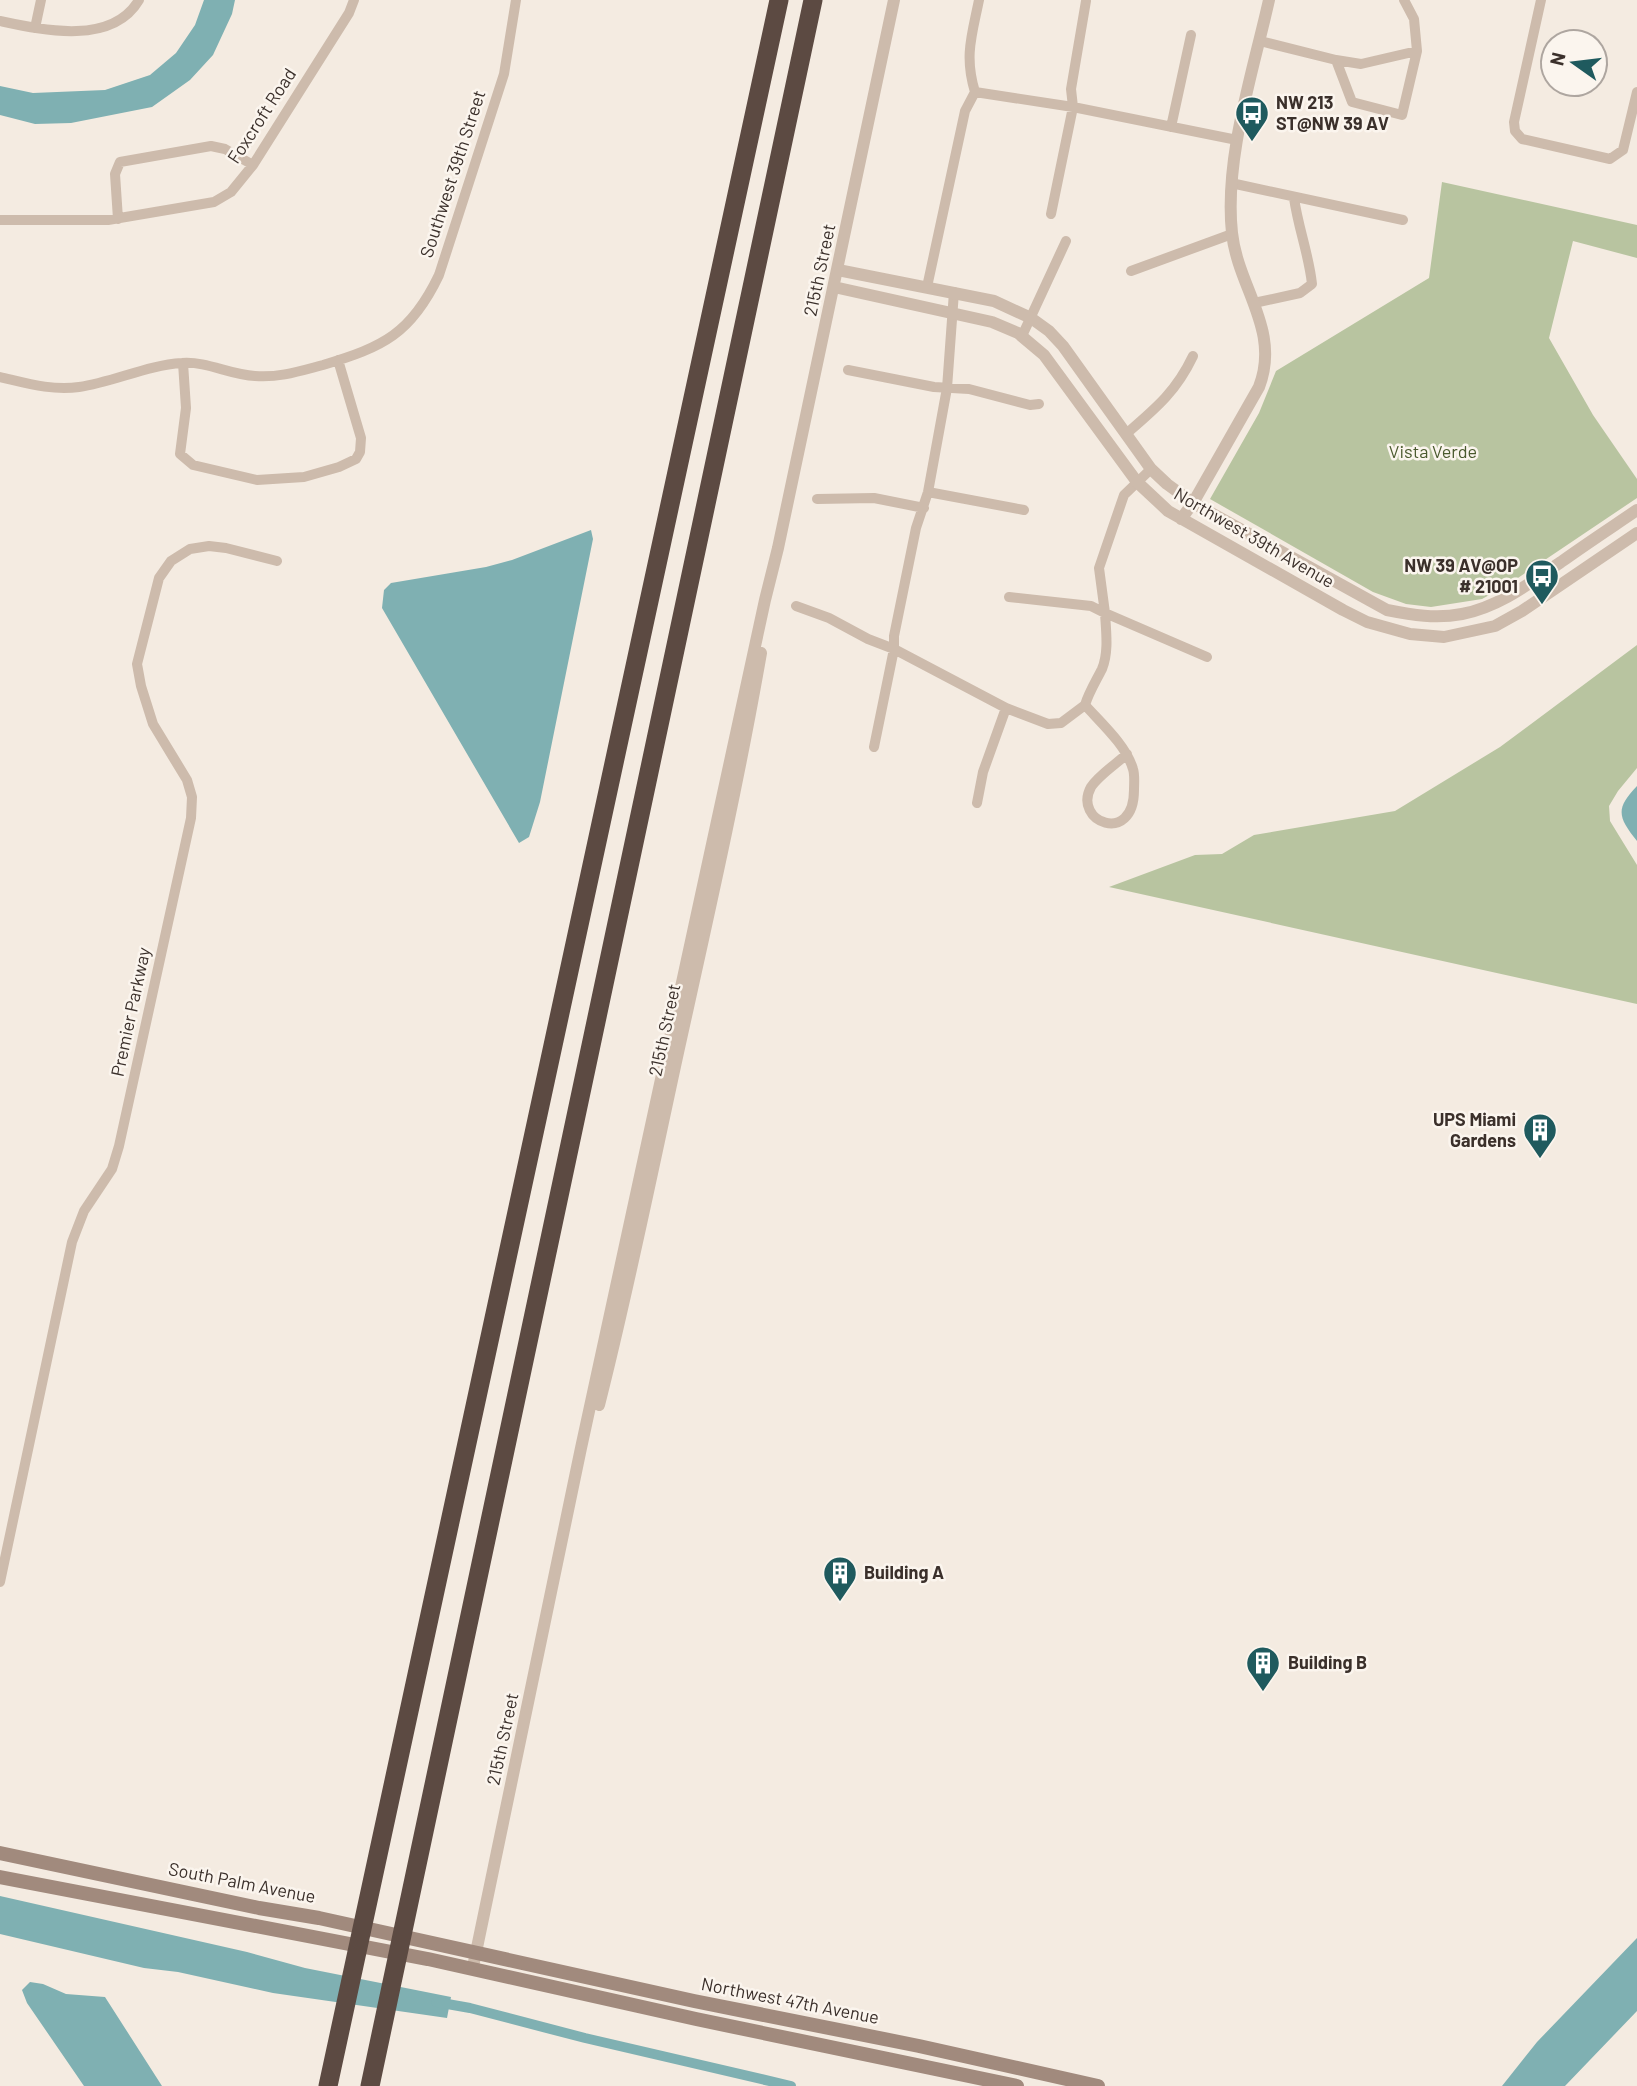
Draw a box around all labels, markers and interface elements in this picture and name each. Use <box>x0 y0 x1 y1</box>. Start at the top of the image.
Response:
north arrow <box>1539 28 1609 98</box>
text: N <box>1544 50 1570 68</box>
street label: Foxcroft Road <box>222 64 300 167</box>
street label: Southwest 39th Street <box>415 87 489 260</box>
place label: NW 213 ST@NW 39 AV <box>1276 91 1389 134</box>
bus stop icon: NW 213 ST@NW 39 AV <box>1233 94 1271 143</box>
street label: 215th Street <box>798 222 840 318</box>
park label: Vista Verde <box>1389 440 1477 462</box>
street label: Northwest 39th Avenue <box>1170 482 1339 592</box>
place label: NW 39 AV@OP # 21001 <box>1404 554 1518 597</box>
bus stop icon: NW 39 AV@OP # 21001 <box>1523 557 1561 606</box>
street label: Premier Parkway <box>106 945 154 1078</box>
street label: 215th Street <box>643 982 685 1078</box>
place label: UPS Miami Gardens <box>1433 1108 1516 1151</box>
building icon: UPS Miami Gardens <box>1521 1111 1559 1160</box>
building icon: Building A <box>821 1554 859 1603</box>
place label: Building A <box>864 1561 944 1583</box>
building icon: Building B <box>1244 1644 1282 1693</box>
place label: Building B <box>1288 1651 1367 1673</box>
street label: 215th Street <box>481 1691 523 1787</box>
street label: South Palm Avenue <box>167 1857 318 1907</box>
street label: Northwest 47th Avenue <box>699 1972 881 2028</box>

